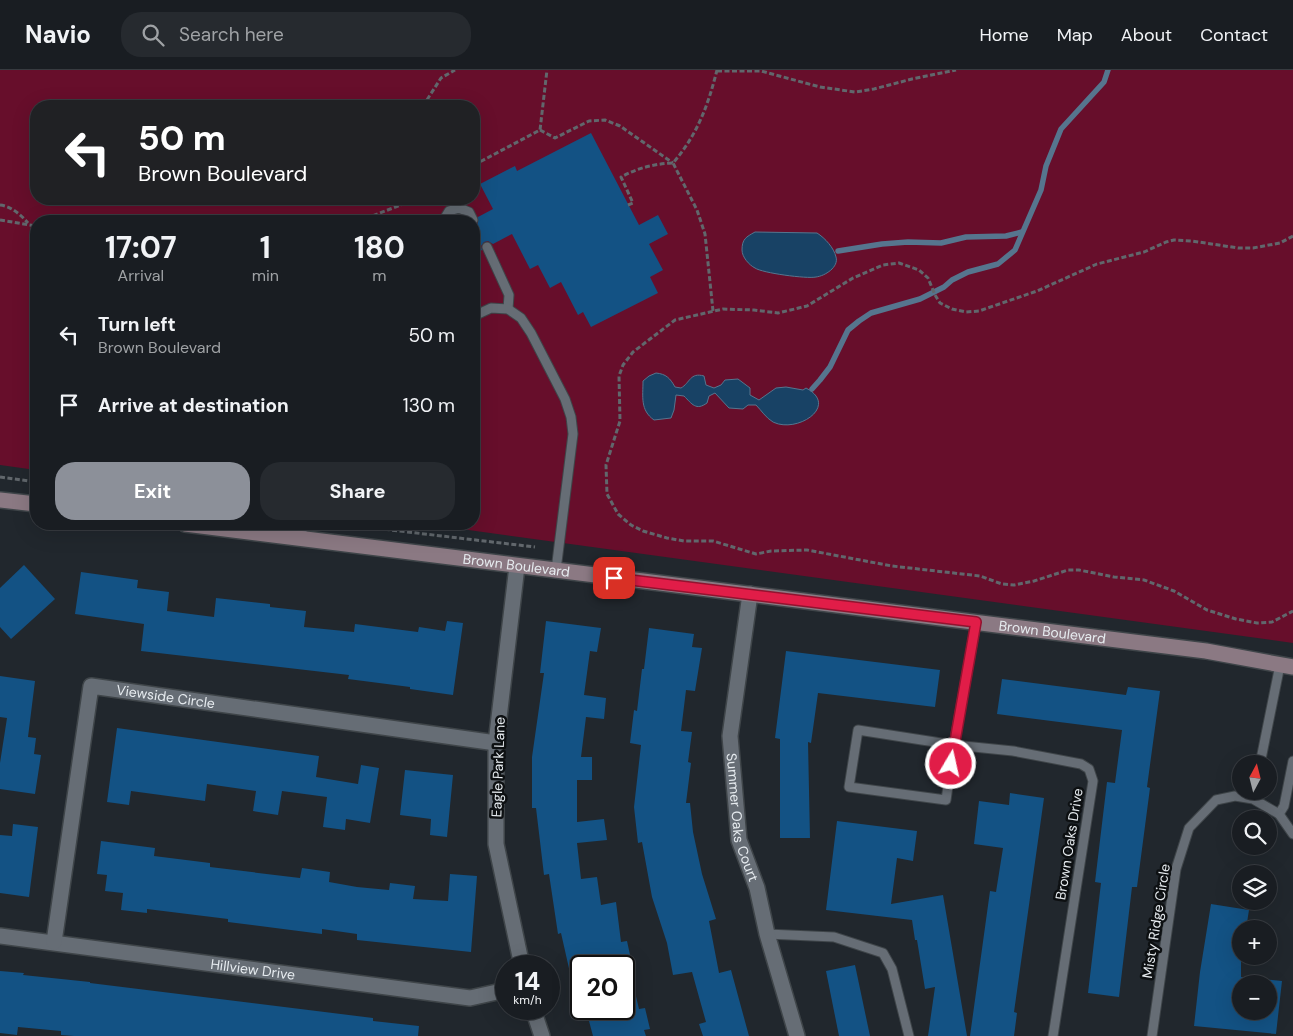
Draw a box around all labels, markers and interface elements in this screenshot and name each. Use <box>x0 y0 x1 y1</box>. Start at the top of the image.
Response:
search box <box>121 12 471 57</box>
text: Navio <box>25 19 91 50</box>
icon: search <box>139 21 167 49</box>
text: Search here <box>179 22 284 47</box>
text: Home <box>979 23 1029 47</box>
text: Map <box>1057 23 1093 47</box>
text: About <box>1121 23 1172 47</box>
text: Contact <box>1200 23 1268 47</box>
text: 50 m <box>138 115 226 161</box>
icon: left <box>55 120 120 185</box>
text: Brown Boulevard <box>138 159 307 188</box>
text: 17:07 <box>105 228 177 267</box>
text: 1 <box>260 228 271 267</box>
text: 180 <box>354 228 405 267</box>
text: Arrival <box>118 265 164 286</box>
text: min <box>252 265 279 286</box>
text: m <box>372 265 387 286</box>
text: Turn left <box>98 312 176 337</box>
icon: left <box>55 321 83 349</box>
text: 50 m <box>408 323 455 348</box>
text: Brown Boulevard <box>98 337 221 358</box>
icon: arrive <box>55 391 83 419</box>
text: Arrive at destination <box>98 393 289 418</box>
text: 130 m <box>403 393 455 418</box>
button: Exit <box>55 462 250 520</box>
button: Share <box>260 462 455 520</box>
street label: Brown Boulevard <box>462 550 571 581</box>
pin <box>593 557 635 599</box>
icon: arrive <box>600 564 628 592</box>
street label: Brown Boulevard <box>998 616 1107 647</box>
street label: Viewside Circle <box>115 681 216 712</box>
street label: Eagle Park Lane <box>487 716 509 818</box>
position arrow <box>924 737 976 789</box>
street label: Summer Oaks Court <box>723 752 763 884</box>
north arrow <box>1232 755 1278 800</box>
map controls <box>1232 755 1277 1020</box>
street label: Brown Oaks Drive <box>1051 787 1087 901</box>
button: search <box>1232 810 1277 855</box>
street label: Misty Ridge Circle <box>1138 862 1174 980</box>
button: layers <box>1232 865 1277 910</box>
button: + <box>1232 920 1277 965</box>
street label: Hillview Drive <box>209 955 296 984</box>
speed limit sign: 20 <box>570 955 635 1020</box>
text: 14 <box>515 965 540 998</box>
button: − <box>1232 975 1277 1020</box>
text: km/h <box>513 992 542 1008</box>

